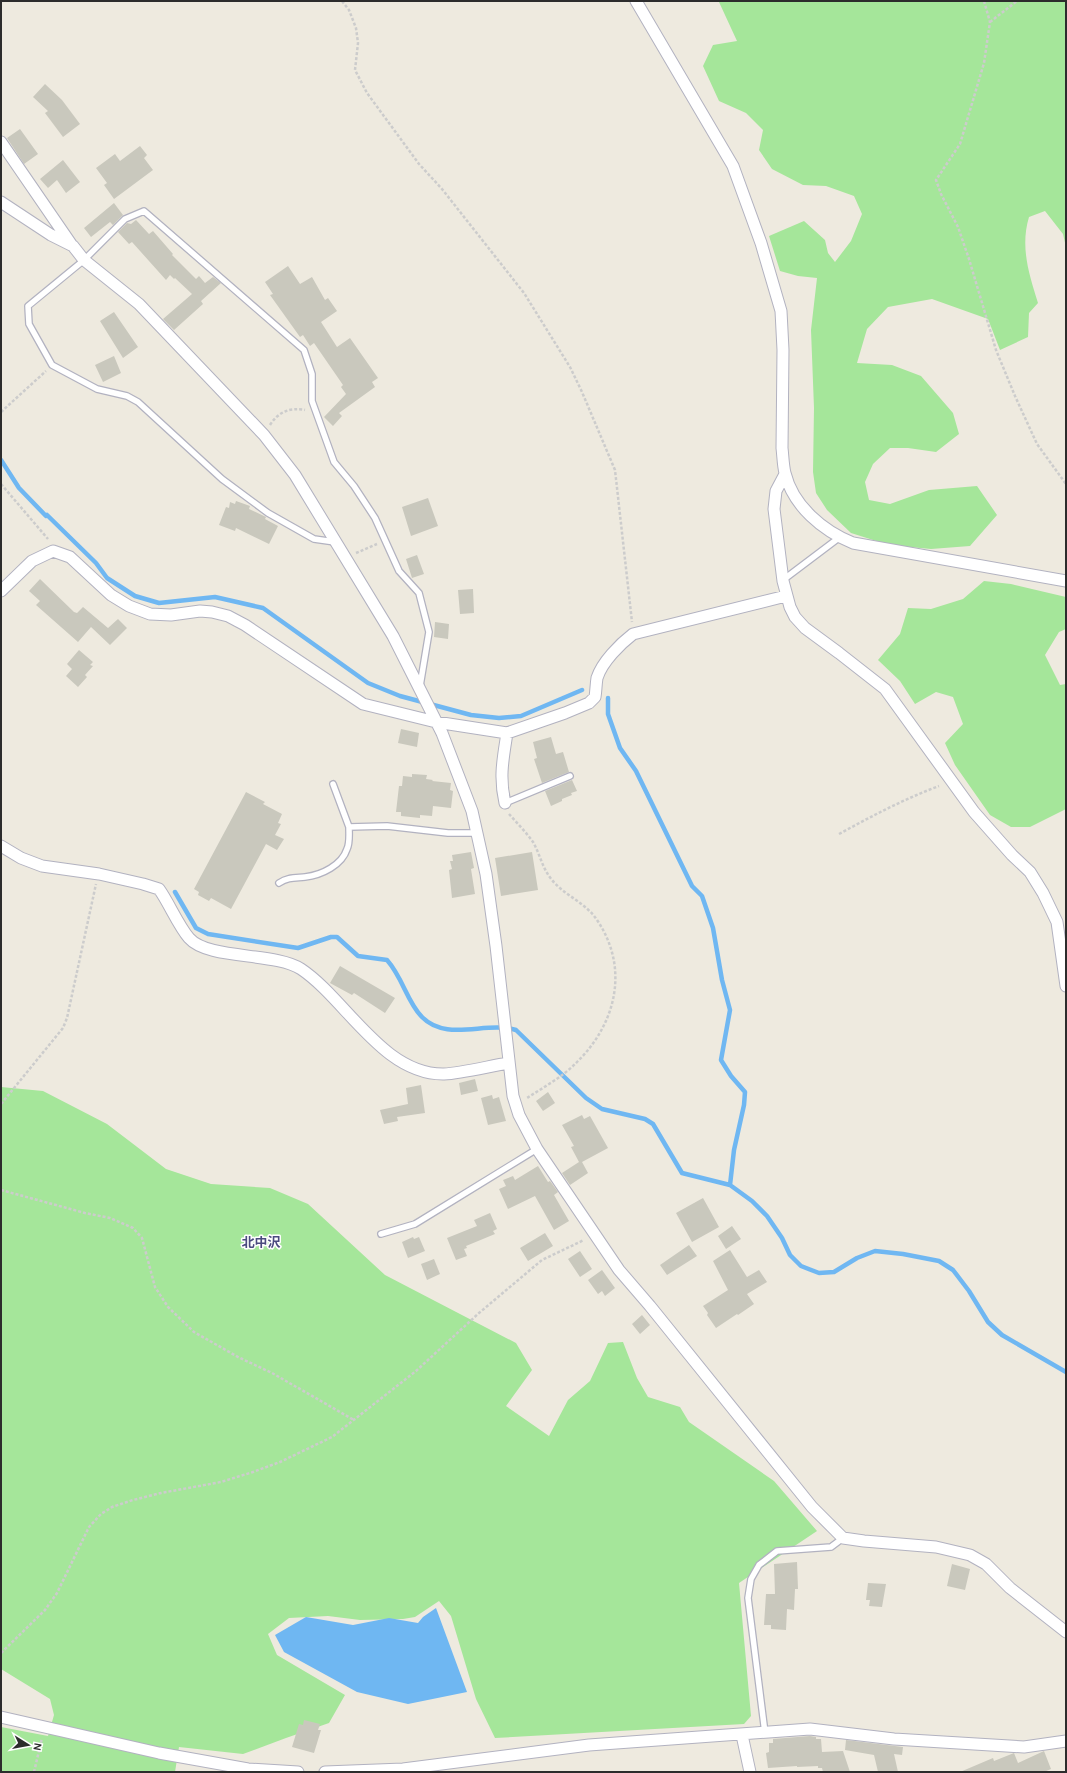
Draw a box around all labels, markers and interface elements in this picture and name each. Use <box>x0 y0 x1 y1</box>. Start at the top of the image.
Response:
district label: 北中沢 <box>241 1235 281 1250</box>
north arrow <box>8 1725 48 1765</box>
text: N <box>30 1742 44 1752</box>

